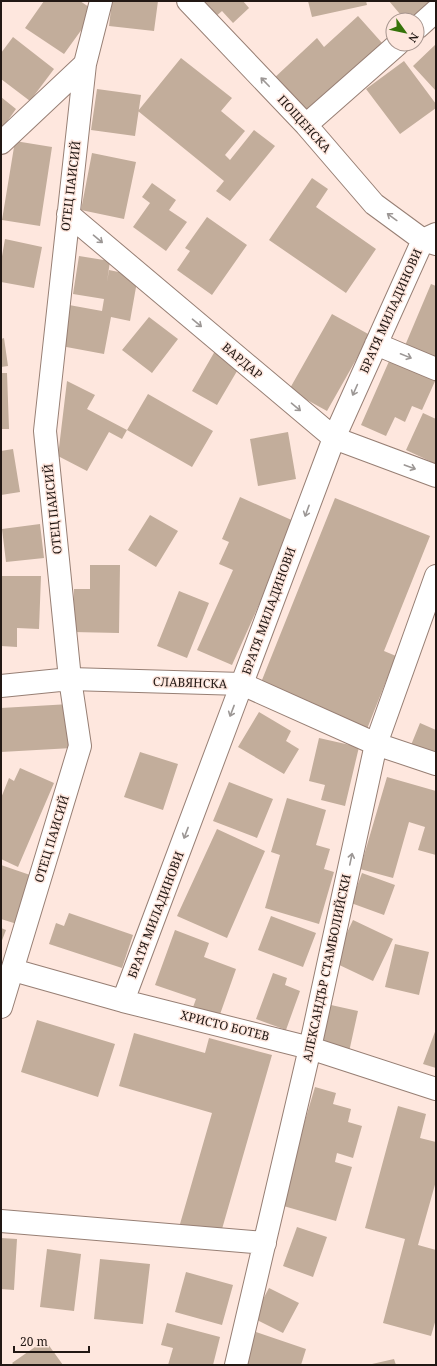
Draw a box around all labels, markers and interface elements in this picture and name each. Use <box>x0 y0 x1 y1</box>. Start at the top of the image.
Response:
north arrow <box>385 12 425 52</box>
text: N <box>405 30 422 46</box>
one-way arrow <box>260 77 270 87</box>
street label: ПОЩЕНСКА <box>274 91 335 157</box>
street label: ОТЕЦ ПАИСИЙ <box>57 140 85 232</box>
one-way arrow <box>387 213 398 221</box>
one-way arrow <box>92 235 103 244</box>
street label: БРАТЯ МИЛАДИНОВИ <box>355 245 426 376</box>
one-way arrow <box>192 319 202 328</box>
street label: ВАРДАР <box>218 339 266 383</box>
one-way arrow <box>400 353 412 361</box>
one-way arrow <box>351 384 359 396</box>
one-way arrow <box>291 402 302 411</box>
street label: ОТЕЦ ПАИСИЙ <box>39 463 66 555</box>
one-way arrow <box>403 463 415 471</box>
one-way arrow <box>302 504 310 516</box>
street label: БРАТЯ МИЛАДИНОВИ <box>237 544 300 677</box>
street label: СЛАВЯНСКА <box>153 673 228 692</box>
one-way arrow <box>227 705 235 717</box>
street label: ОТЕЦ ПАИСИЙ <box>30 793 73 885</box>
one-way arrow <box>182 826 190 838</box>
street label: БРАТЯ МИЛАДИНОВИ <box>123 849 188 981</box>
one-way arrow <box>347 853 355 866</box>
street label: АЛЕКСАНДЪР СТАМБОЛИЙСКИ <box>298 872 355 1063</box>
street label: ХРИСТО БОТЕВ <box>179 1006 272 1045</box>
scale bar <box>14 1328 89 1354</box>
text: 20 m <box>20 1333 48 1350</box>

